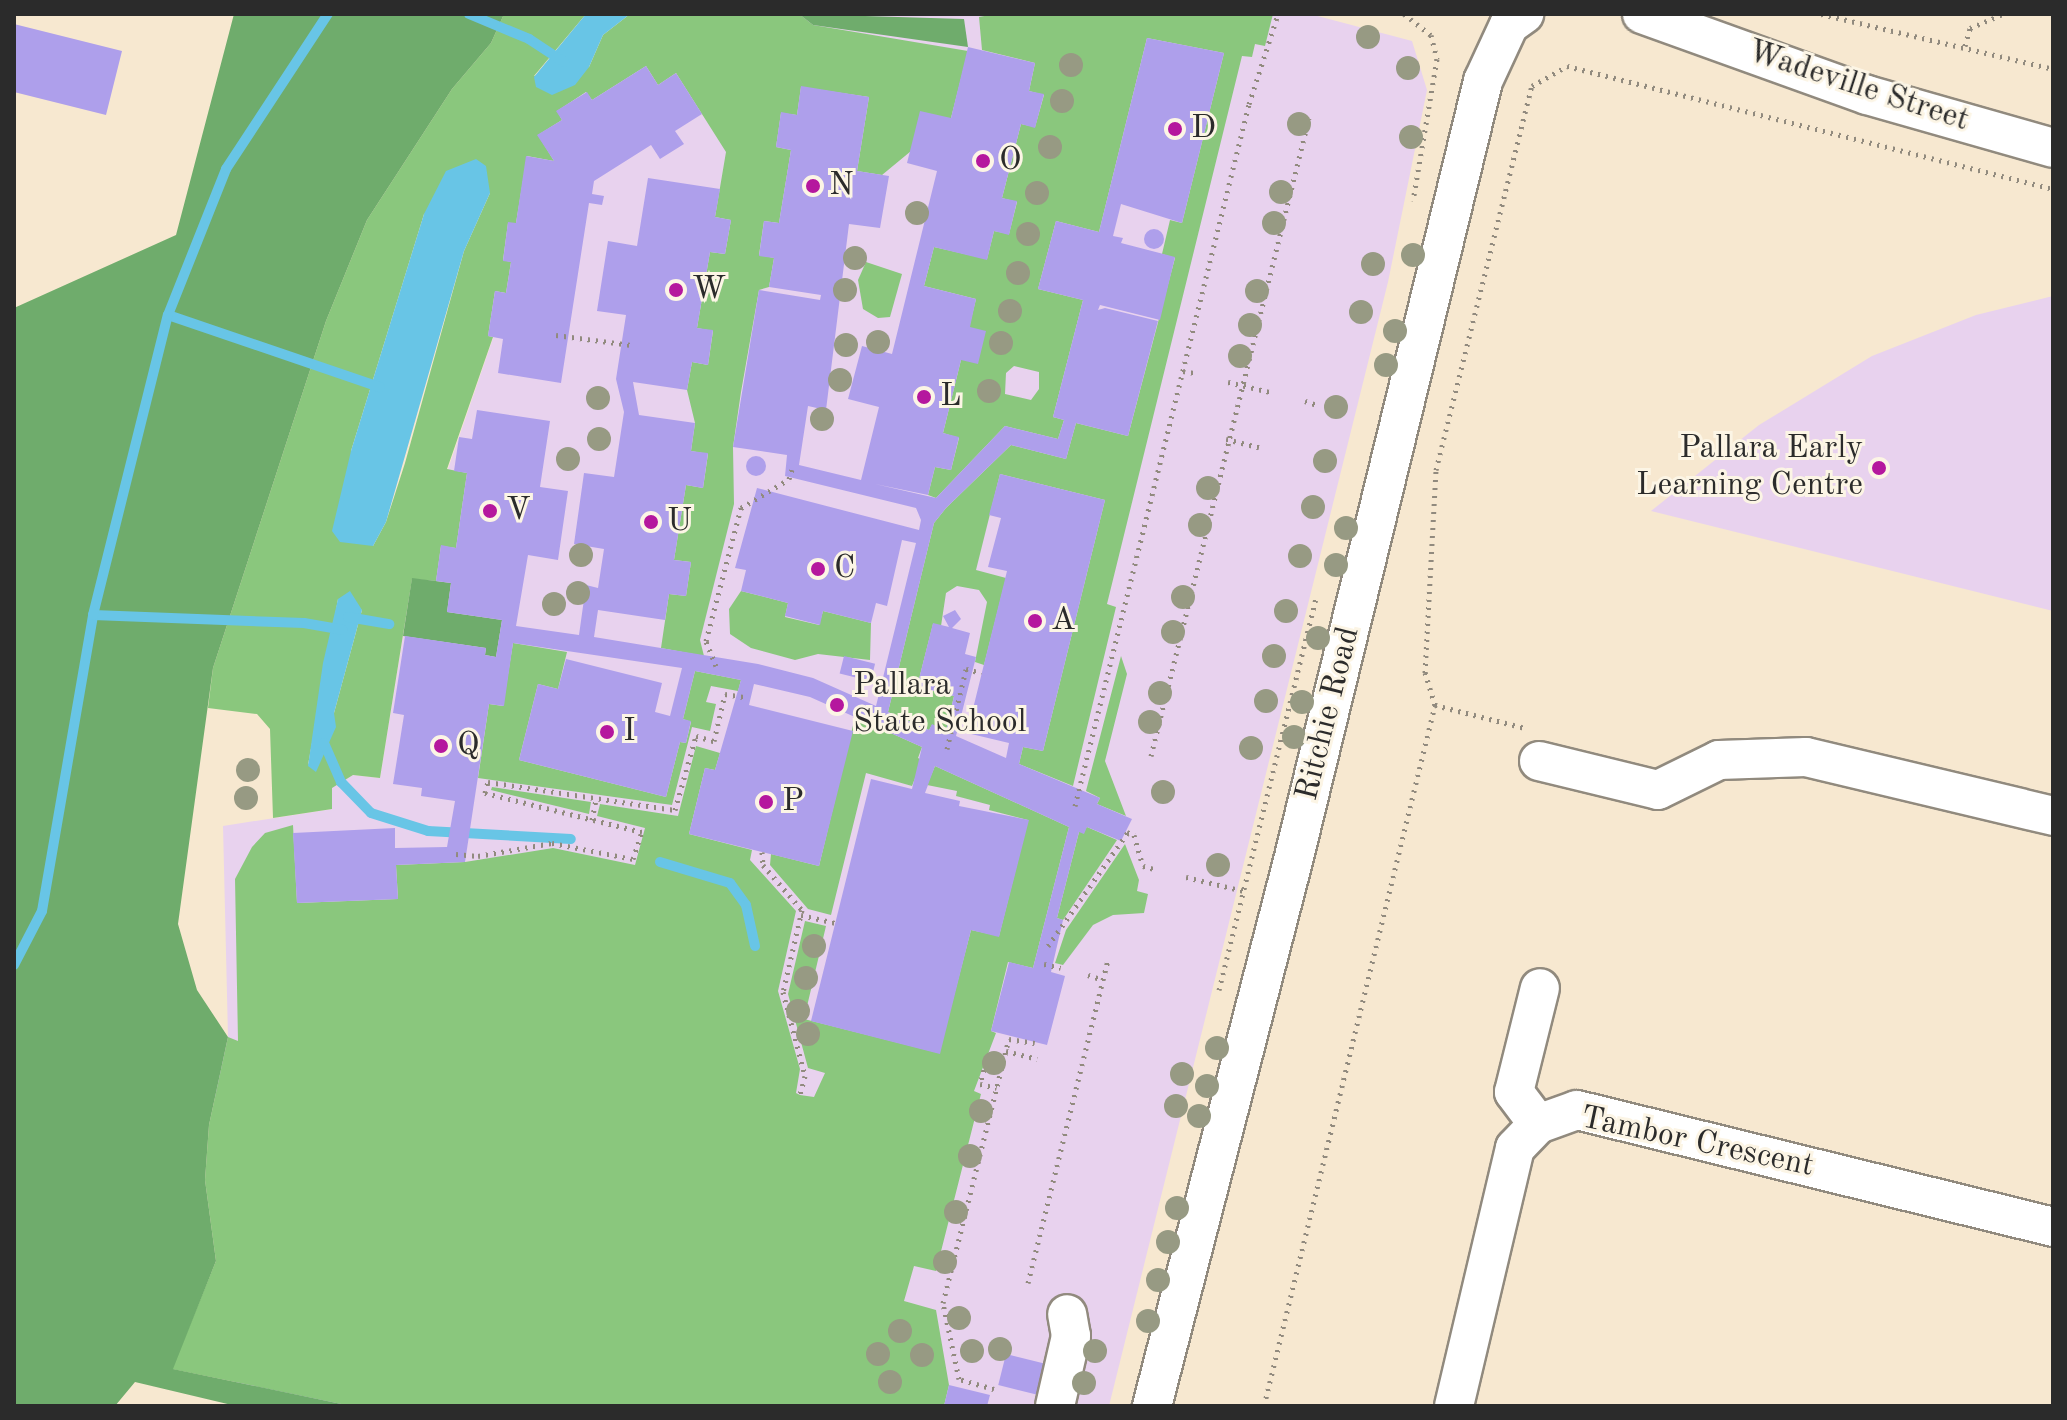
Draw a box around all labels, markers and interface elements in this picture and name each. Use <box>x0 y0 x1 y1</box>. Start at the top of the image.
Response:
street label: Wadeville Street <box>1743 33 1973 141</box>
place label: D <box>1191 110 1216 148</box>
marker: D <box>1166 120 1184 138</box>
place label: O <box>999 142 1021 180</box>
marker: O <box>974 152 992 170</box>
place label: N <box>829 167 854 205</box>
marker: N <box>804 177 822 195</box>
place label: W <box>692 271 726 309</box>
marker: W <box>667 281 685 299</box>
place label: L <box>940 378 961 416</box>
marker: L <box>915 388 933 406</box>
place label: Pallara Early Learning Centre <box>1636 431 1863 506</box>
marker: Pallara Early Learning Centre <box>1870 459 1888 477</box>
place label: V <box>506 492 531 530</box>
marker: V <box>481 502 499 520</box>
place label: U <box>667 503 692 541</box>
marker: U <box>642 513 660 531</box>
place label: C <box>834 550 855 588</box>
marker: C <box>809 560 827 578</box>
place label: A <box>1051 602 1075 640</box>
marker: A <box>1026 612 1044 630</box>
street label: Ritchie Road <box>1289 623 1369 805</box>
place label: Pallara State School <box>853 668 1026 743</box>
marker: Pallara State School <box>828 696 846 714</box>
place label: I <box>623 713 636 751</box>
marker: I <box>598 723 616 741</box>
place label: Q <box>457 727 479 765</box>
marker: Q <box>432 737 450 755</box>
place label: P <box>782 783 804 821</box>
marker: P <box>757 793 775 811</box>
street label: Tambor Crescent <box>1577 1100 1817 1186</box>

